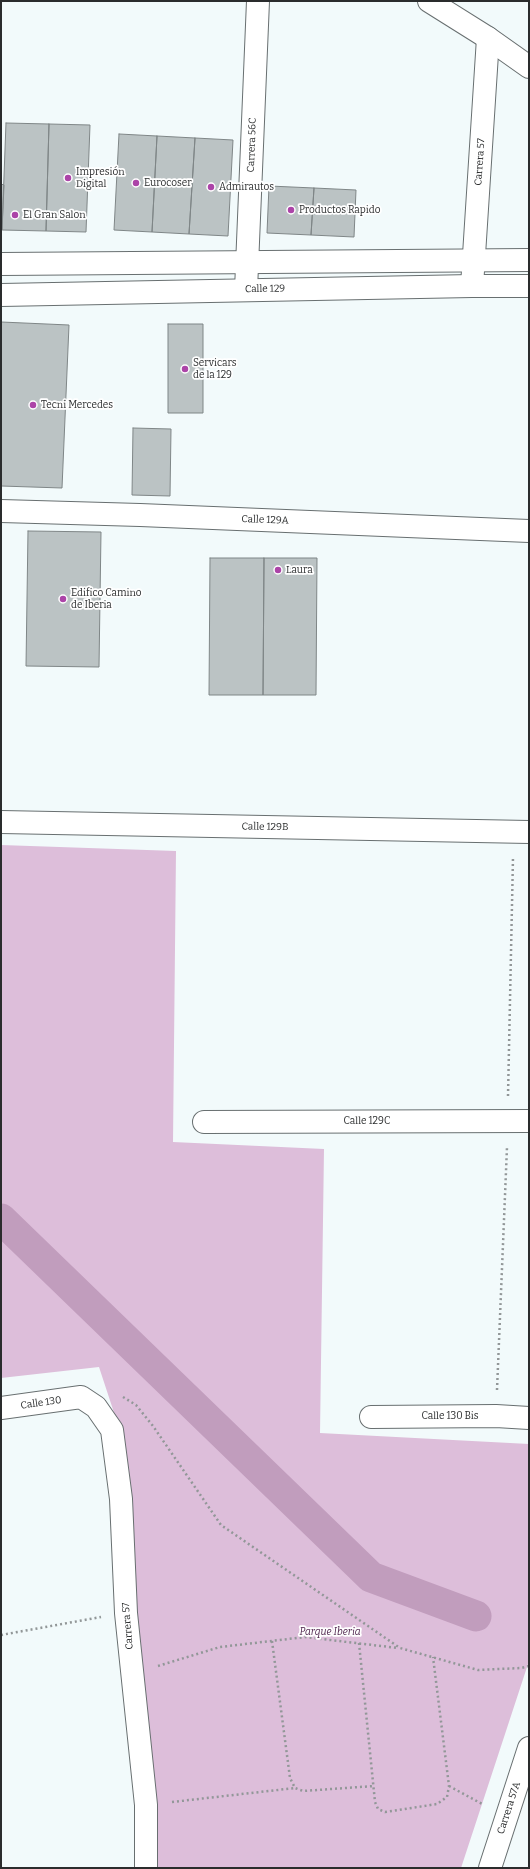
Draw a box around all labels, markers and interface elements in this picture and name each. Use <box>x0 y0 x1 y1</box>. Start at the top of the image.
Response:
street label: Carrera 56C <box>245 117 259 173</box>
street label: Carrera 57 <box>472 138 488 186</box>
place label: Impresión Digital <box>76 166 125 190</box>
marker: Impresión Digital <box>63 173 73 183</box>
place label: Eurocoser <box>144 177 192 189</box>
marker: Eurocoser <box>131 178 141 188</box>
place label: Admirautos <box>219 181 274 193</box>
marker: Admirautos <box>206 182 216 192</box>
place label: Productos Rapido <box>299 204 380 216</box>
marker: Productos Rapido <box>286 205 296 215</box>
place label: El Gran Salon <box>23 209 86 221</box>
marker: El Gran Salon <box>10 210 20 220</box>
street label: Calle 129 <box>245 283 285 295</box>
place label: Servicars de la 129 <box>193 357 236 380</box>
marker: Servicars de la 129 <box>180 364 190 374</box>
place label: Tecni Mercedes <box>41 399 113 411</box>
marker: Tecni Mercedes <box>28 400 38 410</box>
street label: Calle 129A <box>241 513 289 527</box>
place label: Laura <box>286 564 313 576</box>
marker: Laura <box>273 565 283 575</box>
place label: Edifico Camino de Iberia <box>71 587 142 610</box>
marker: Edifico Camino de Iberia <box>58 594 68 604</box>
street label: Calle 129B <box>242 821 288 833</box>
street label: Calle 129C <box>344 1115 390 1127</box>
street label: Calle 130 <box>20 1394 62 1412</box>
street label: Calle 130 Bis <box>421 1410 479 1422</box>
street label: Carrera 57 <box>120 1602 136 1650</box>
park label: Parque Iberia <box>299 1626 361 1638</box>
street label: Carrera 57A <box>495 1780 523 1836</box>

